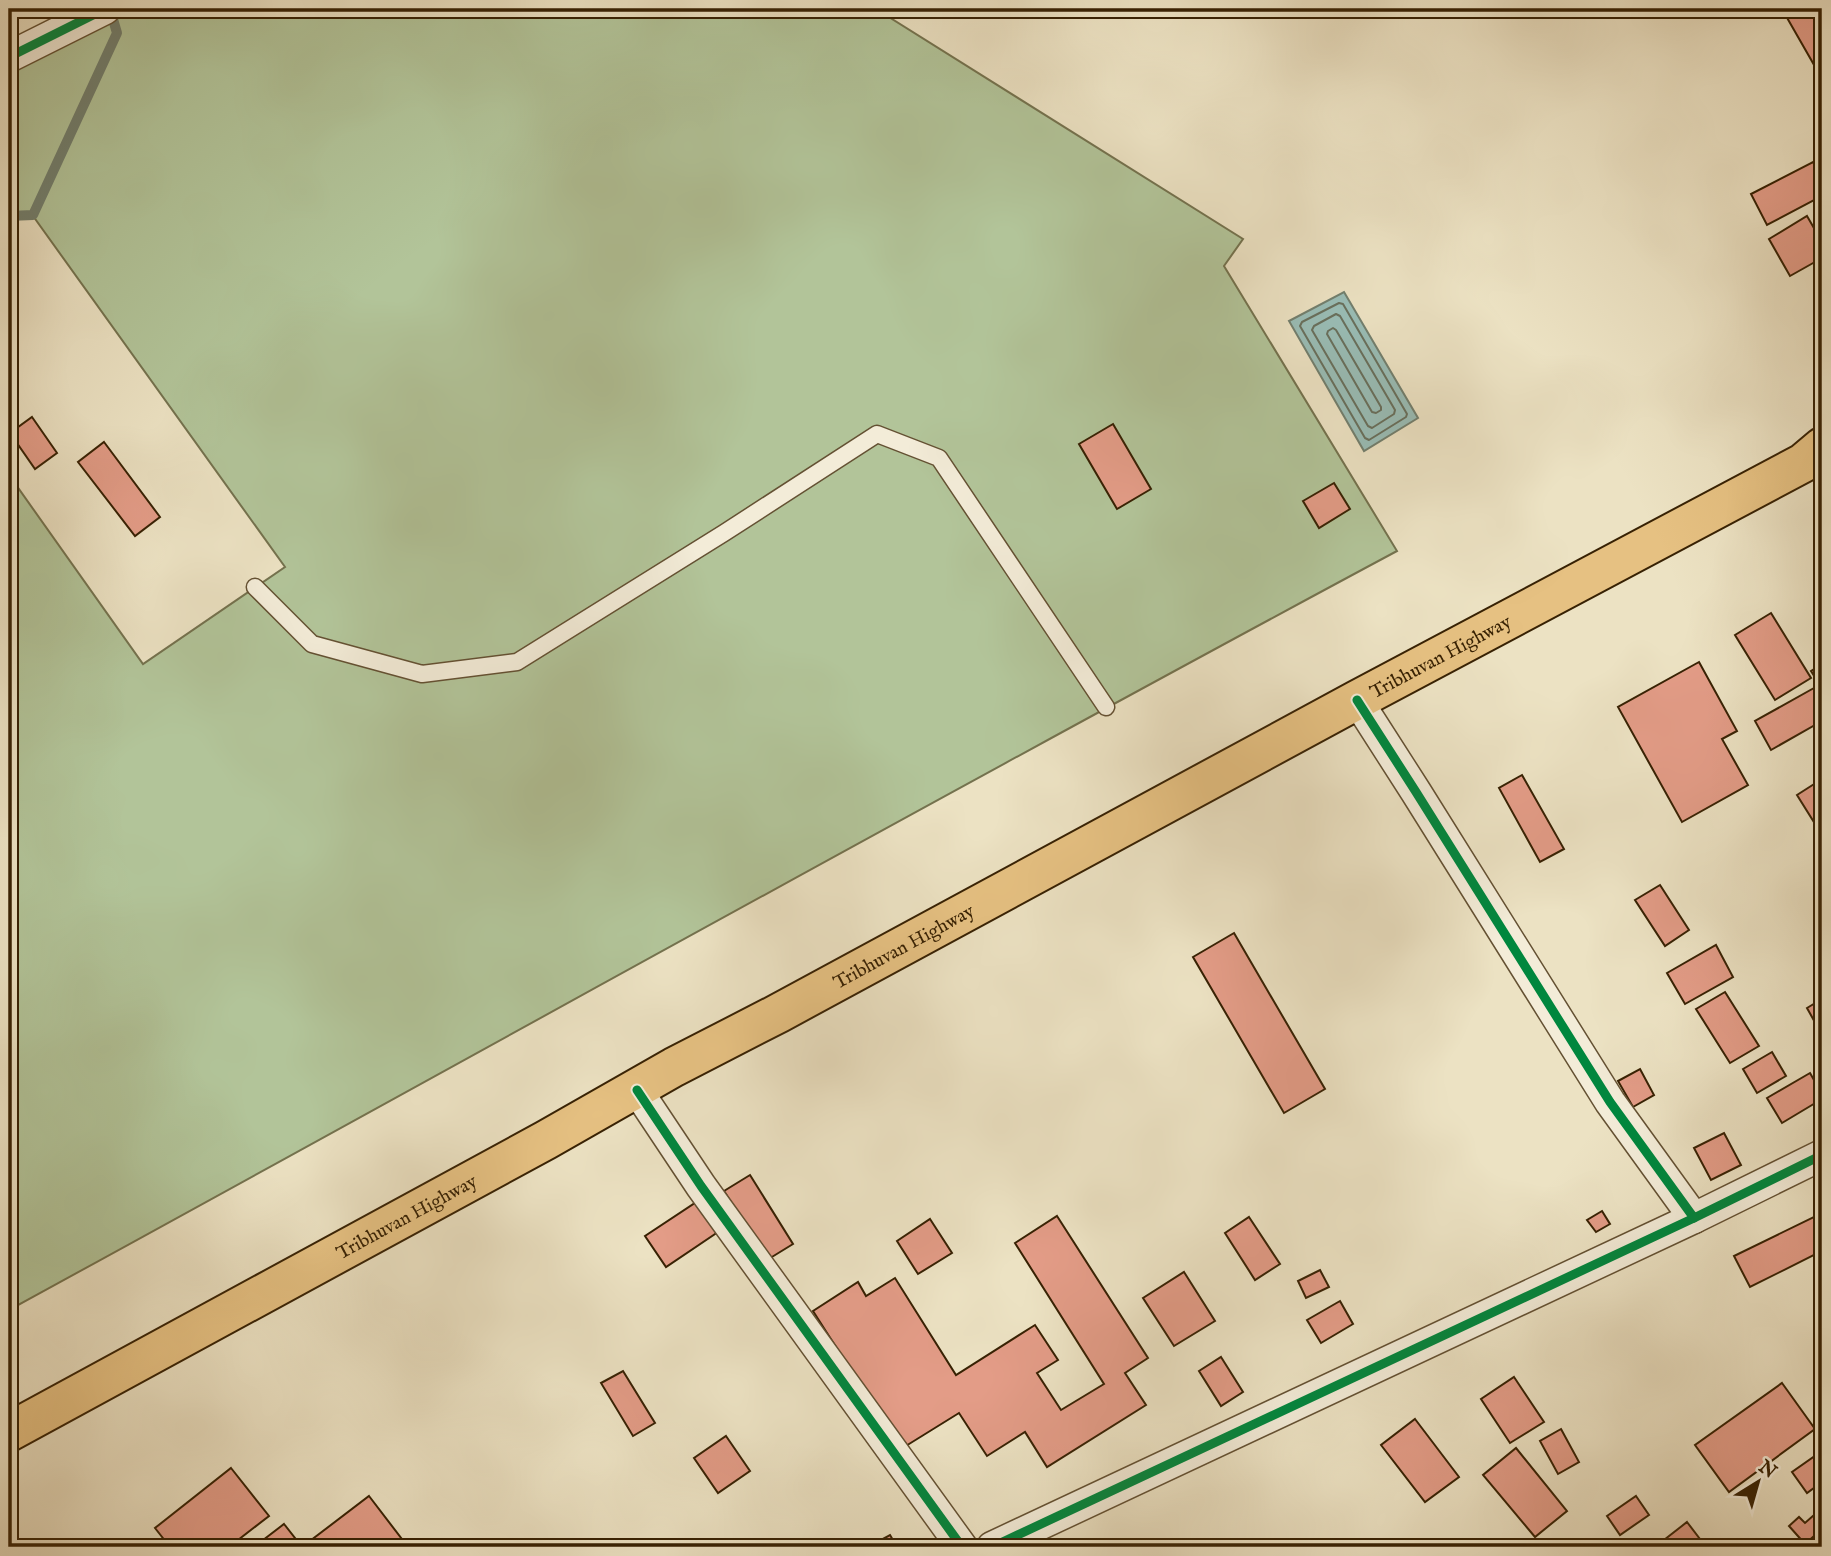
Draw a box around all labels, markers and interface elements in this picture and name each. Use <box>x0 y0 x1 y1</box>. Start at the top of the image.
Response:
street label: Tribhuvan Highway <box>1366 610 1516 705</box>
street label: Tribhuvan Highway <box>830 899 979 995</box>
street label: Tribhuvan Highway <box>333 1170 482 1266</box>
north arrow <box>1722 1448 1792 1518</box>
text: N <box>1752 1455 1781 1485</box>

